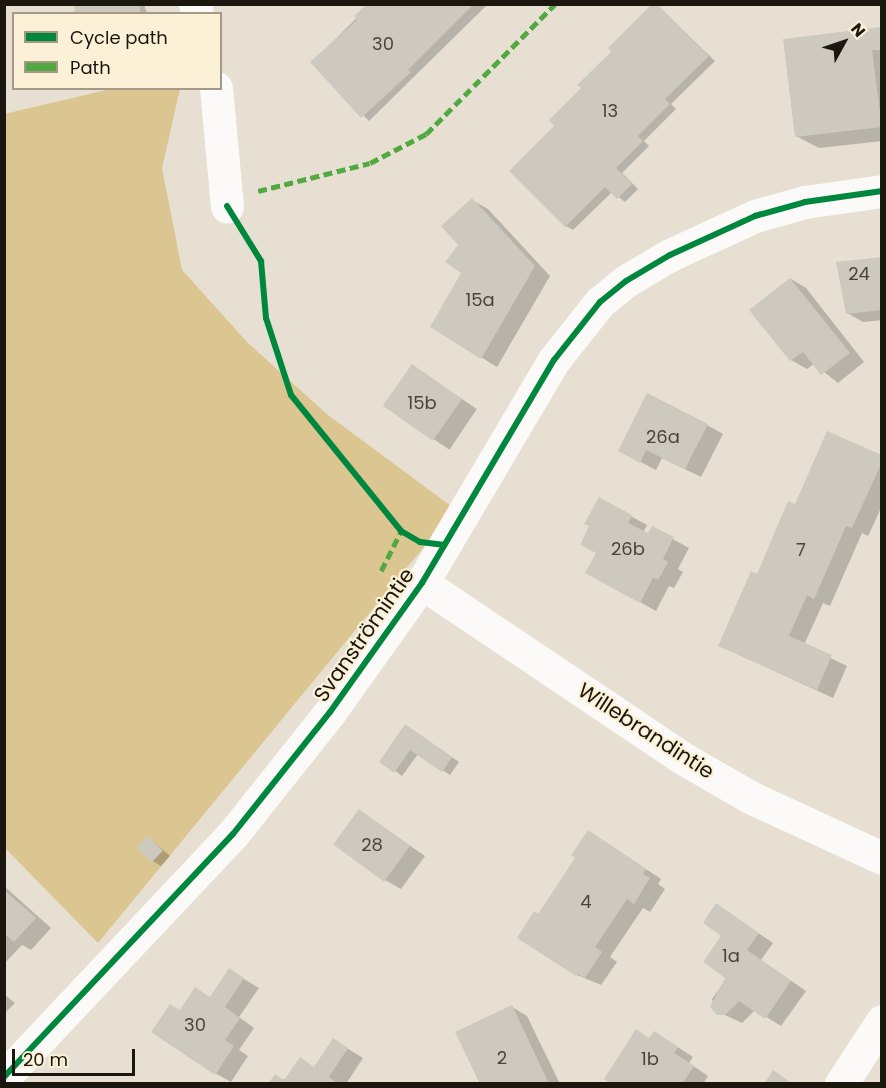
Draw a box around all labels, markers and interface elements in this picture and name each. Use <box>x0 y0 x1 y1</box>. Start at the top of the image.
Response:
legend <box>12 12 222 90</box>
north arrow <box>814 12 874 72</box>
text: N <box>845 18 871 42</box>
text: Cycle path <box>70 25 168 50</box>
house number: 30 <box>372 33 394 55</box>
text: Path <box>70 55 111 80</box>
house number: 13 <box>602 100 618 122</box>
house number: 24 <box>848 263 870 285</box>
house number: 15a <box>465 289 495 311</box>
house number: 15b <box>407 392 437 414</box>
house number: 26a <box>646 426 680 448</box>
house number: 26b <box>611 538 645 560</box>
house number: 7 <box>796 539 806 561</box>
street label: Svanströmintie <box>308 563 420 707</box>
street label: Willebrandintie <box>573 678 719 784</box>
house number: 28 <box>361 834 383 856</box>
house number: 4 <box>580 891 592 913</box>
house number: 1a <box>722 945 740 967</box>
house number: 30 <box>184 1014 206 1036</box>
scale bar <box>15 1037 138 1075</box>
text: 20 m <box>23 1047 68 1072</box>
house number: 2 <box>497 1047 507 1069</box>
house number: 1b <box>641 1048 659 1070</box>

